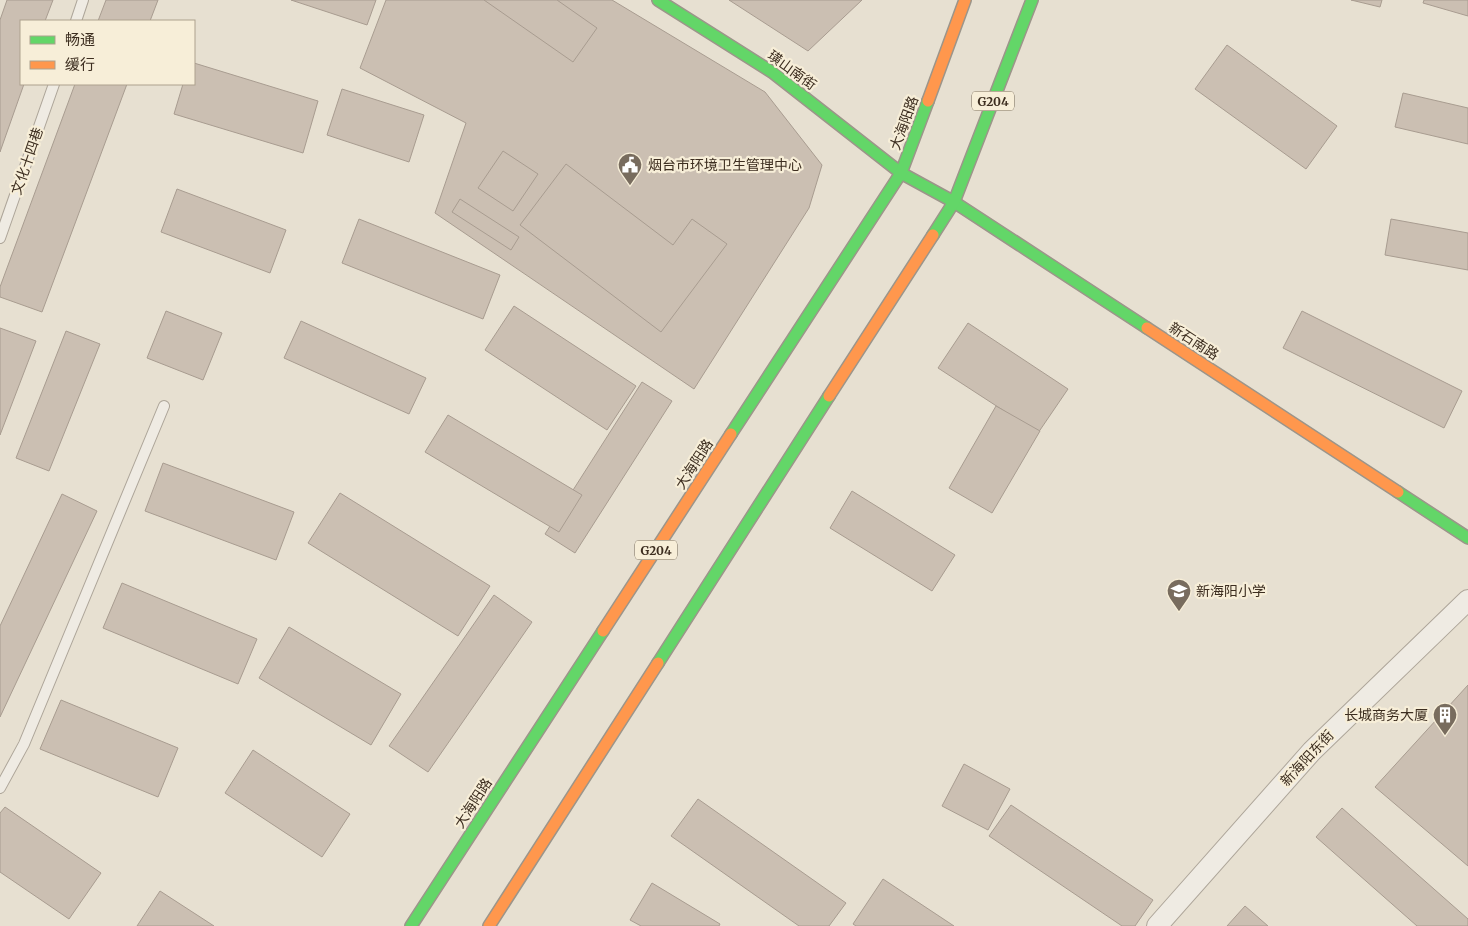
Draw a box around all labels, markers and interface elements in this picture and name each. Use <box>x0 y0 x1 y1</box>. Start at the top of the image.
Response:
legend <box>20 20 195 85</box>
text: 畅通 <box>65 30 95 49</box>
street label: 璜山南街 <box>764 46 820 94</box>
text: 缓行 <box>65 55 95 74</box>
road number: G204 <box>972 92 1014 110</box>
street label: 大海阳路 <box>886 94 922 152</box>
street label: 文化十四巷 <box>7 125 47 197</box>
public building icon: 烟台市环境卫生管理中心 <box>617 152 643 186</box>
place label: 烟台市环境卫生管理中心 <box>648 156 802 174</box>
street label: 新石南路 <box>1166 318 1222 364</box>
street label: 大海阳路 <box>671 436 717 492</box>
road number: G204 <box>635 540 677 560</box>
school or university icon: 新海阳小学 <box>1166 578 1192 612</box>
place label: 新海阳小学 <box>1196 582 1266 600</box>
building icon: 长城商务大厦 <box>1432 702 1458 736</box>
place label: 长城商务大厦 <box>1344 706 1428 724</box>
street label: 新海阳东街 <box>1277 726 1337 790</box>
street label: 大海阳路 <box>450 775 496 831</box>

